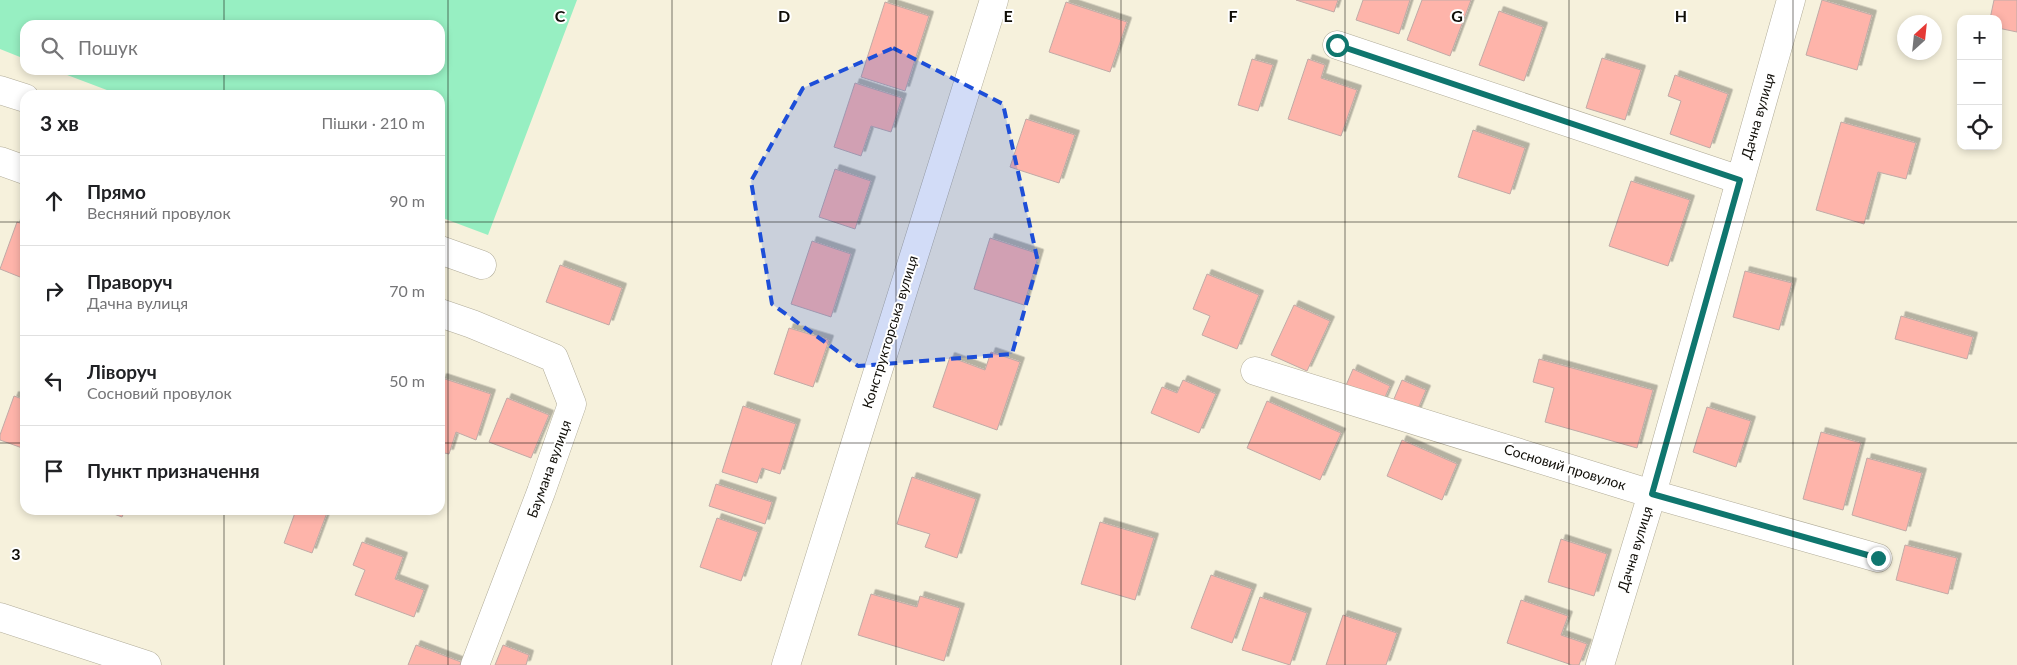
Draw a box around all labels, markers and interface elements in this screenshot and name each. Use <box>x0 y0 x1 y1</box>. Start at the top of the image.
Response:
text: C <box>555 6 566 25</box>
text: D <box>778 6 790 25</box>
text: E <box>1003 6 1013 25</box>
text: F <box>1228 6 1238 25</box>
text: G <box>1451 6 1463 25</box>
text: H <box>1675 6 1687 25</box>
north arrow <box>1897 15 1942 60</box>
map controls <box>1957 15 2002 150</box>
button: + <box>1957 15 2002 60</box>
search box <box>20 20 445 75</box>
icon: search <box>38 34 66 62</box>
route start <box>1326 34 1349 57</box>
text: Пошук <box>78 36 138 59</box>
button: − <box>1957 60 2002 105</box>
street label: Дачна вулиця <box>1737 71 1778 161</box>
button: locate <box>1957 105 2002 150</box>
text: 3 хв <box>40 110 79 135</box>
text: Пішки · 210 m <box>321 113 425 132</box>
text: Прямо <box>87 180 146 203</box>
icon: ahead <box>40 187 68 215</box>
text: 90 m <box>389 191 425 210</box>
text: Весняний провулок <box>87 203 231 222</box>
street label: Конструкторська вулиця <box>858 253 921 410</box>
text: Праворуч <box>87 270 172 293</box>
icon: right <box>40 277 68 305</box>
text: 70 m <box>389 281 425 300</box>
text: Дачна вулиця <box>87 293 188 312</box>
text: Ліворуч <box>87 360 157 383</box>
icon: left <box>40 367 68 395</box>
text: 50 m <box>389 371 425 390</box>
text: Сосновий провулок <box>87 383 232 402</box>
street label: Баумана вулиця <box>523 418 574 520</box>
street label: Сосновий провулок <box>1502 440 1629 493</box>
icon: arrive <box>40 457 68 485</box>
text: Пункт призначення <box>87 459 260 482</box>
street label: Дачна вулиця <box>1613 504 1656 594</box>
text: 3 <box>11 544 21 563</box>
route end <box>1867 547 1890 570</box>

